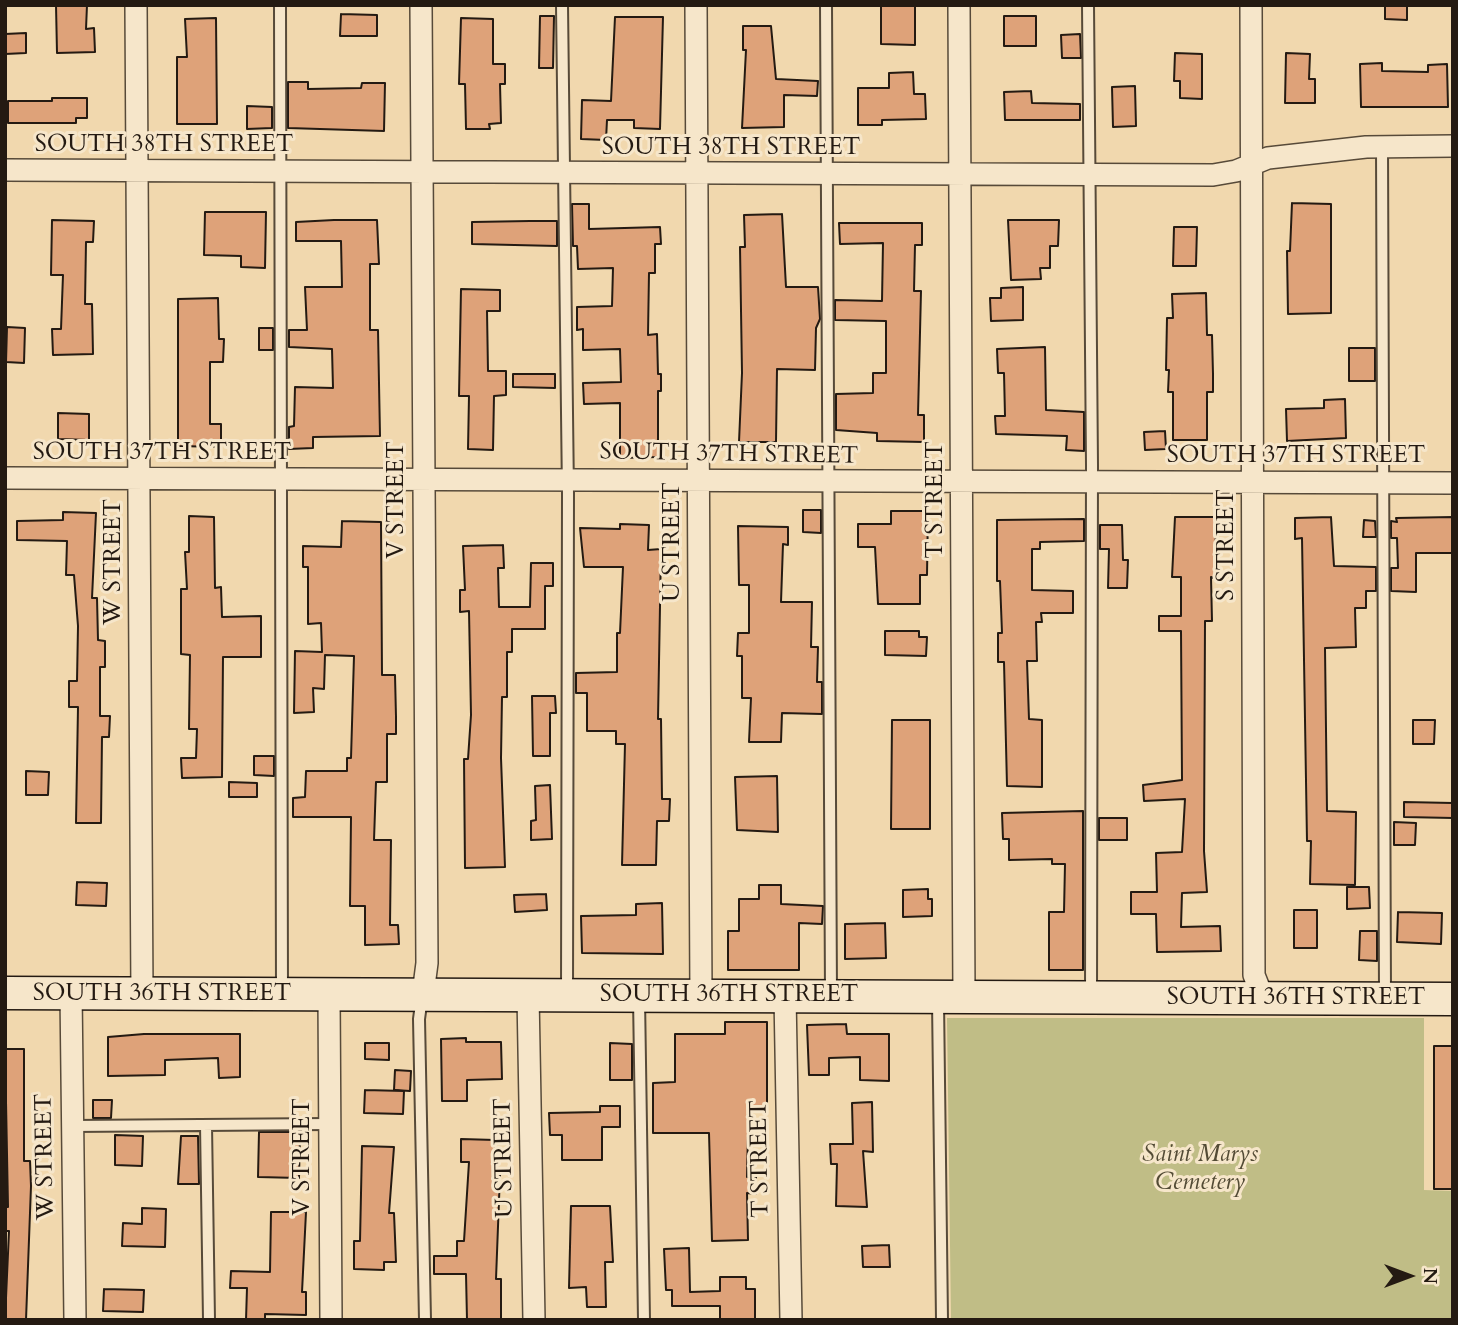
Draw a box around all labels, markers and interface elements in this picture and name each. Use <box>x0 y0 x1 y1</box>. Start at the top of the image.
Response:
street label: SOUTH 38TH STREET <box>35 131 293 159</box>
street label: SOUTH 38TH STREET <box>602 134 860 162</box>
street label: SOUTH 37TH STREET <box>599 438 859 472</box>
street label: SOUTH 37TH STREET <box>33 439 291 467</box>
street label: V STREET <box>383 441 411 559</box>
street label: T STREET <box>922 441 950 559</box>
street label: SOUTH 37TH STREET <box>1167 442 1425 470</box>
street label: U STREET <box>659 482 687 602</box>
street label: S STREET <box>1213 489 1241 601</box>
street label: W STREET <box>100 499 128 625</box>
street label: SOUTH 36TH STREET <box>33 980 291 1008</box>
street label: SOUTH 36TH STREET <box>600 981 858 1009</box>
street label: SOUTH 36TH STREET <box>1167 984 1425 1012</box>
street label: W STREET <box>30 1094 62 1220</box>
street label: V STREET <box>289 1098 317 1216</box>
street label: U STREET <box>490 1098 520 1218</box>
street label: T STREET <box>746 1100 776 1218</box>
park label: Saint Marys Cemetery <box>1142 1141 1258 1197</box>
north arrow <box>1374 1241 1444 1311</box>
text: N <box>1417 1268 1443 1284</box>

